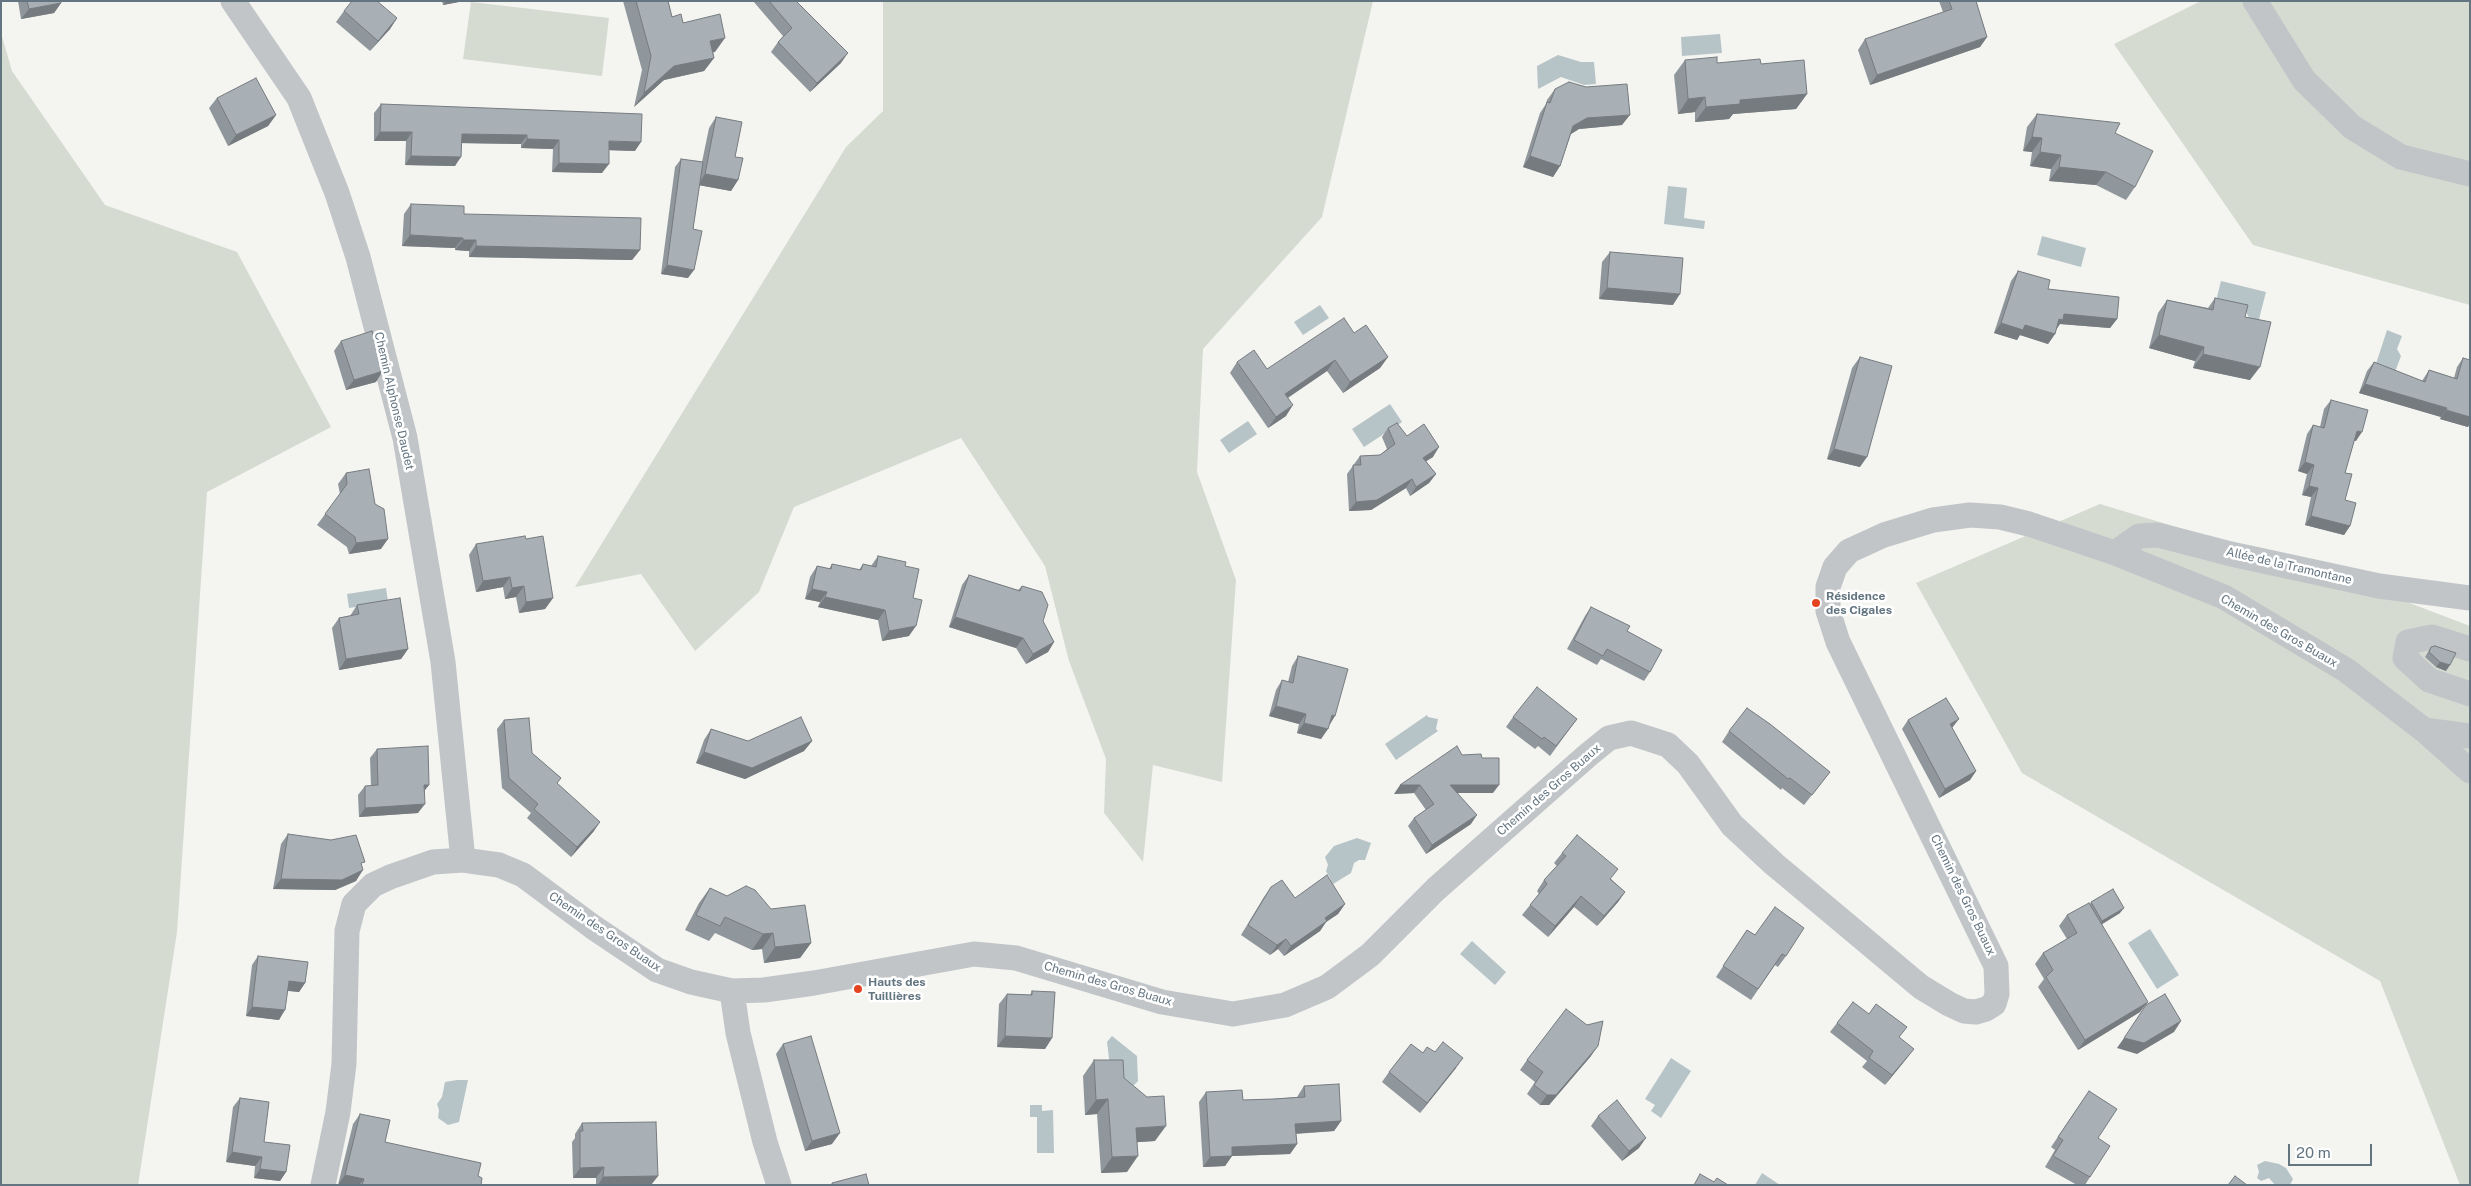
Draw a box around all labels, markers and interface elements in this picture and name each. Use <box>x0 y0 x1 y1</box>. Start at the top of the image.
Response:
street label: Chemin Alphonse Daudet <box>371 331 417 471</box>
street label: Allée de la Tramontane <box>2225 545 2353 587</box>
place label: Résidence des Cigales <box>1826 589 1892 617</box>
street label: Chemin des Gros Buaux <box>2218 592 2340 670</box>
marker: Résidence des Cigales <box>1810 597 1822 609</box>
street label: Chemin des Gros Buaux <box>1494 741 1604 839</box>
street label: Chemin des Gros Buaux <box>1927 832 1999 958</box>
street label: Chemin des Gros Buaux <box>546 889 664 975</box>
street label: Chemin des Gros Buaux <box>1042 959 1174 1009</box>
place label: Hauts des Tuillières <box>868 975 926 1003</box>
marker: Hauts des Tuillières <box>852 983 864 995</box>
scale bar <box>2291 1134 2375 1166</box>
text: 20 m <box>2296 1144 2331 1161</box>

